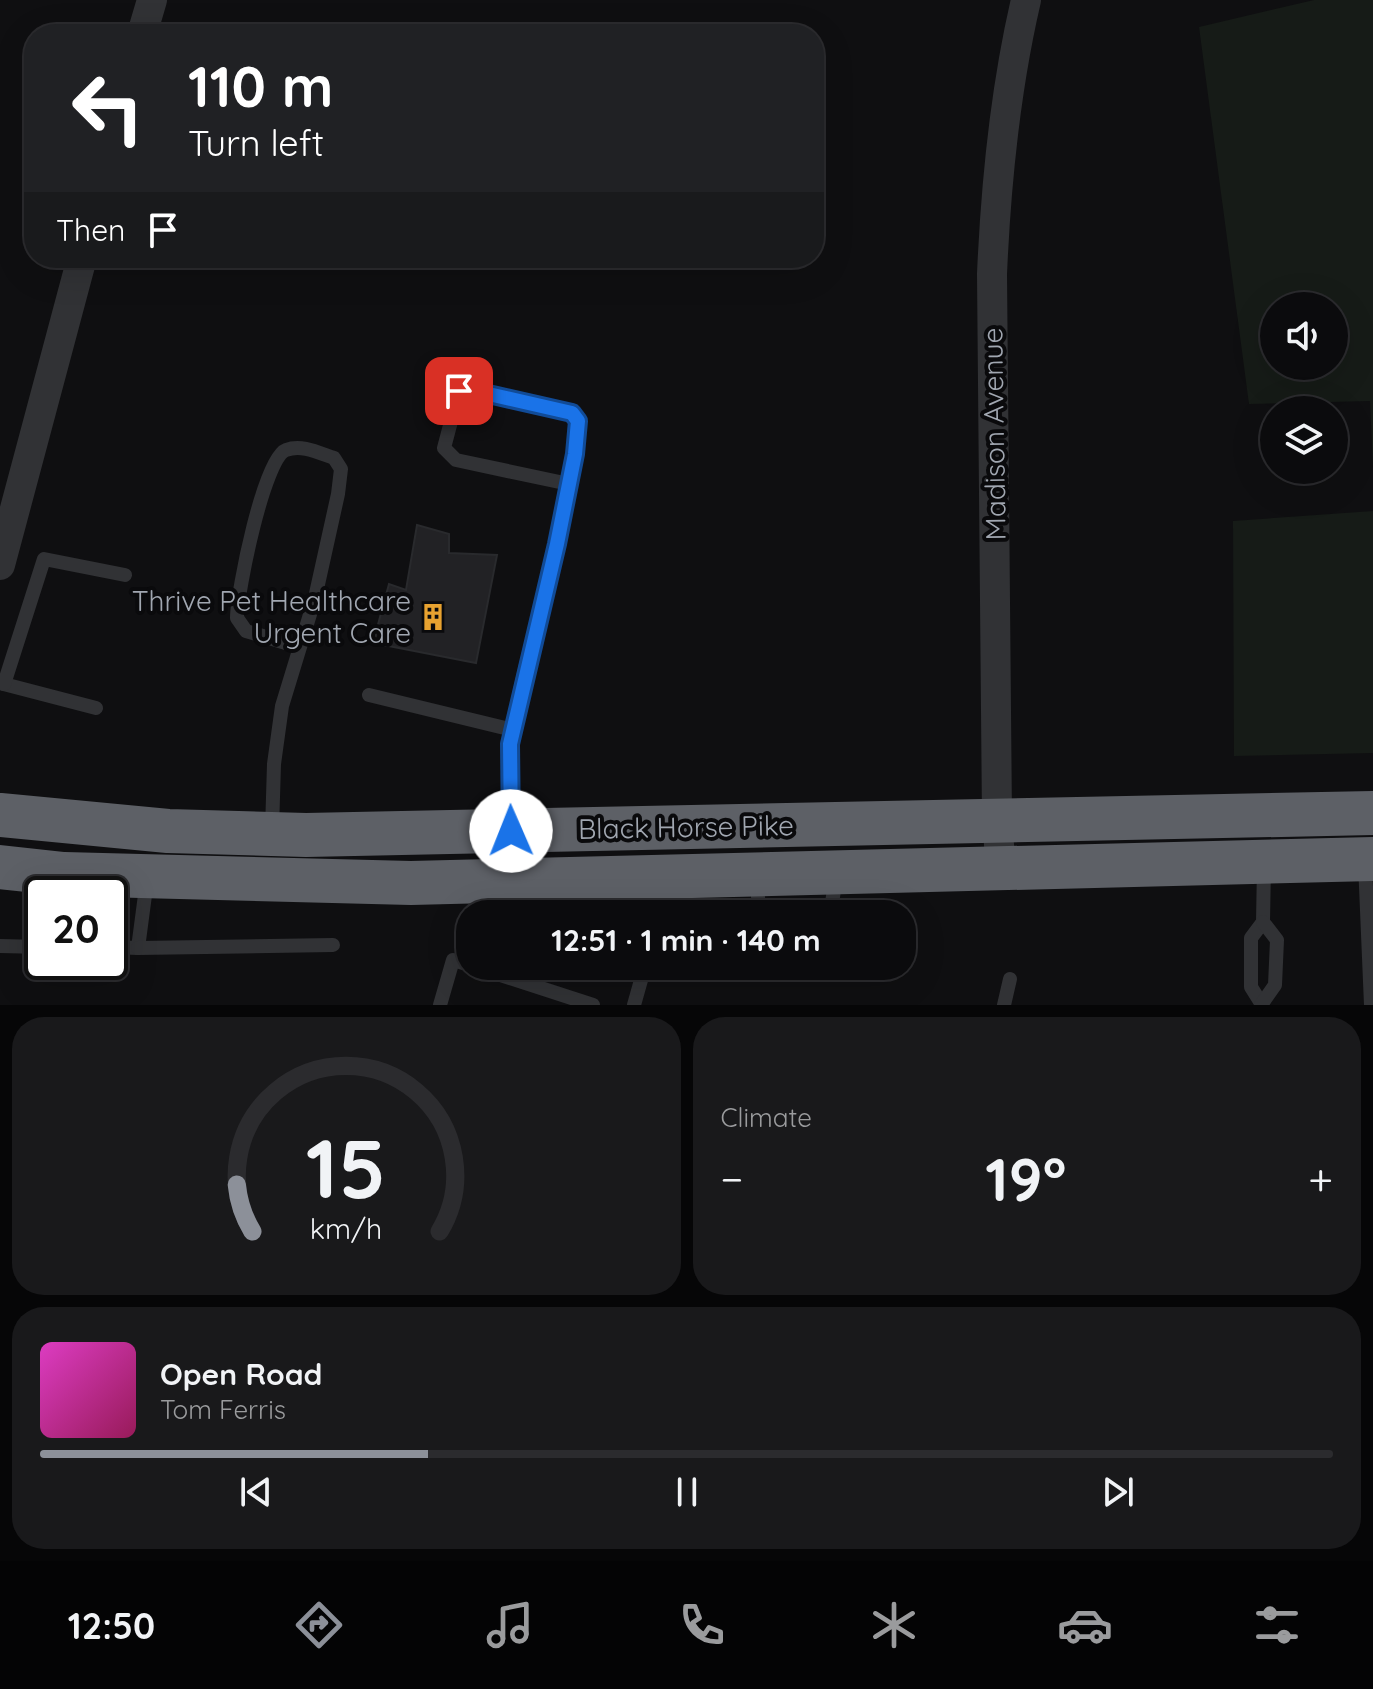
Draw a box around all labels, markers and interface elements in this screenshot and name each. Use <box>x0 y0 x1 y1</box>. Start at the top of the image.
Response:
text: 110 m <box>188 51 333 121</box>
icon: left <box>56 56 160 160</box>
text: Turn left <box>188 120 324 165</box>
icon: arrive <box>141 208 185 252</box>
text: Then <box>56 211 125 249</box>
map controls <box>1260 292 1348 484</box>
button: sound <box>1260 292 1348 380</box>
street label: Madison Avenue <box>974 327 1013 541</box>
pin <box>425 357 493 425</box>
icon: arrive <box>437 369 481 413</box>
button: layers <box>1260 396 1348 484</box>
place label: Thrive Pet Healthcare Urgent Care <box>132 583 411 650</box>
building icon: Thrive Pet Healthcare Urgent Care <box>418 602 448 632</box>
position arrow <box>469 789 553 873</box>
street label: Black Horse Pike <box>578 807 794 846</box>
speed limit sign: 20 <box>24 876 128 980</box>
text: 12:51 · 1 min · 140 m <box>551 921 821 959</box>
text: Climate <box>721 1101 812 1134</box>
text: 15 <box>306 1115 386 1219</box>
text: 19° <box>985 1141 1066 1216</box>
text: − <box>721 1151 743 1206</box>
text: + <box>1308 1151 1333 1206</box>
text: km/h <box>310 1210 383 1246</box>
text: Open Road <box>160 1355 322 1393</box>
text: Tom Ferris <box>160 1393 286 1426</box>
icon: previous <box>234 1470 278 1514</box>
icon: pause <box>665 1470 709 1514</box>
icon: next <box>1096 1470 1140 1514</box>
icon: directions <box>291 1597 347 1653</box>
icon: music <box>482 1597 538 1653</box>
icon: phone <box>674 1597 730 1653</box>
icon: climate <box>866 1597 922 1653</box>
icon: car <box>1057 1597 1113 1653</box>
icon: filters <box>1249 1597 1305 1653</box>
text: 12:50 <box>68 1603 155 1648</box>

